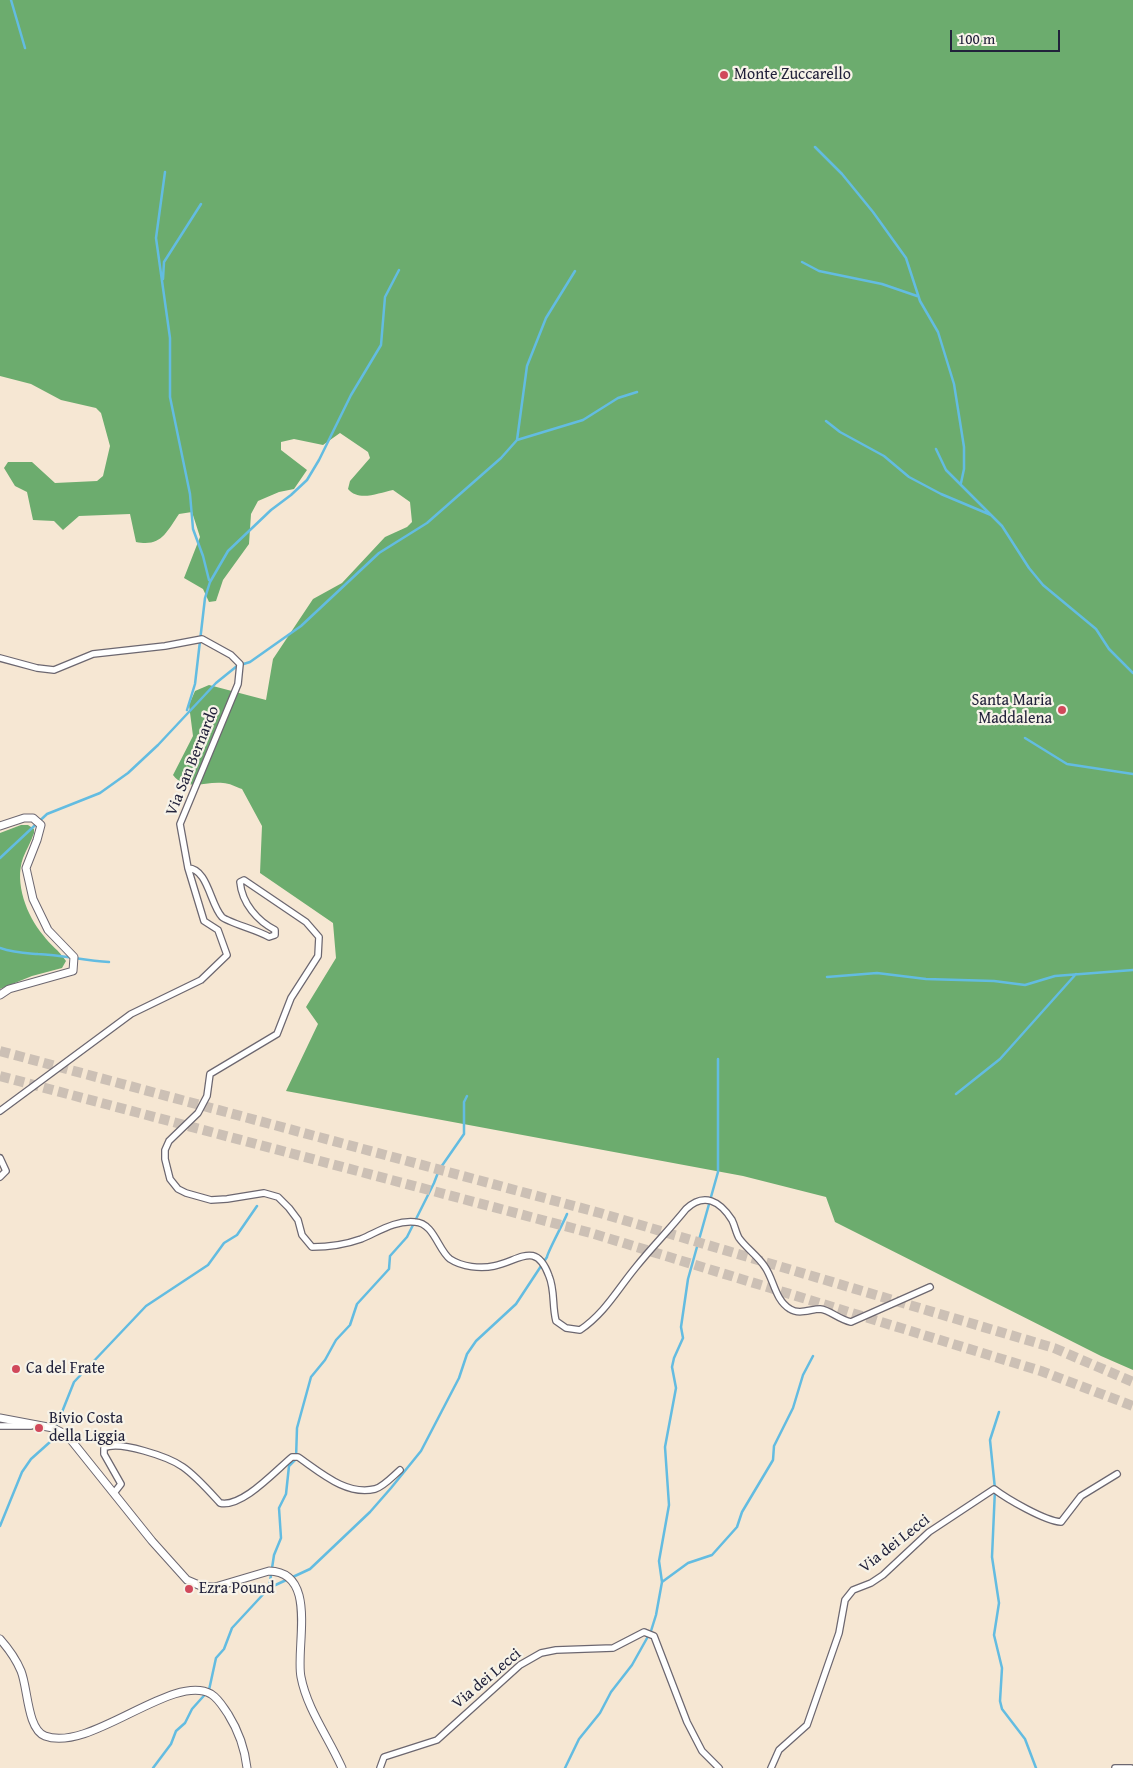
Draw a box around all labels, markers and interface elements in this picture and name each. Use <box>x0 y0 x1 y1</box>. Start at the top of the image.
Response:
scale bar <box>953 20 1063 52</box>
text: 100 m <box>958 28 995 49</box>
place label: Monte Zuccarello <box>734 65 851 85</box>
marker: Monte Zuccarello <box>718 69 730 81</box>
place label: Santa Maria Maddalena <box>972 691 1052 729</box>
street label: Via San Bernardo <box>162 703 224 819</box>
marker: Santa Maria Maddalena <box>1056 704 1068 716</box>
place label: Ca del Frate <box>26 1359 105 1379</box>
marker: Ca del Frate <box>10 1363 22 1375</box>
place label: Bivio Costa della Liggia <box>49 1409 125 1447</box>
marker: Bivio Costa della Liggia <box>33 1422 45 1434</box>
street label: Via dei Lecci <box>856 1511 934 1577</box>
place label: Ezra Pound <box>199 1579 275 1599</box>
marker: Ezra Pound <box>183 1583 195 1595</box>
street label: Via dei Lecci <box>449 1645 525 1713</box>

